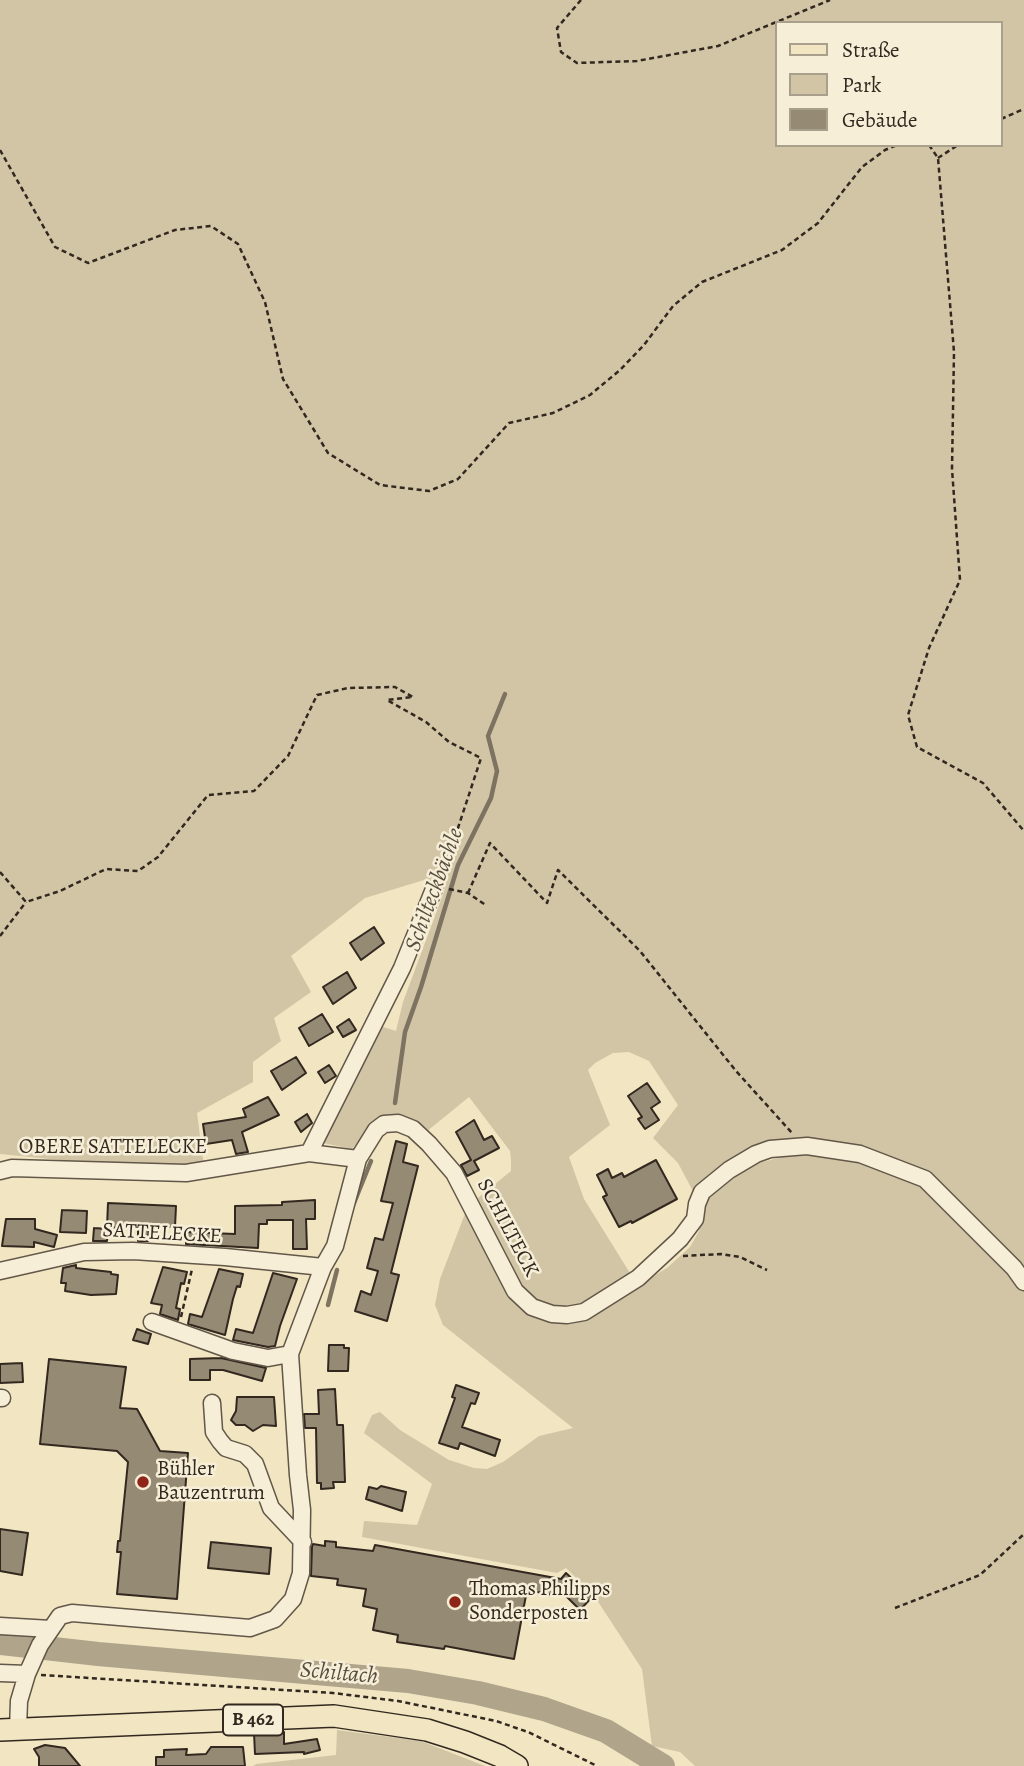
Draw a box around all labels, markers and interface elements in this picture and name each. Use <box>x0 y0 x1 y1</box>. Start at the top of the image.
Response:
legend <box>776 21 1003 147</box>
text: Straße <box>842 36 900 64</box>
text: Park <box>842 71 881 99</box>
text: Gebäude <box>842 106 918 134</box>
water label: Schilteckbächle <box>400 825 470 955</box>
street label: OBERE SATTELECKE <box>19 1135 207 1161</box>
street label: SCHILTECK <box>471 1175 543 1281</box>
street label: SATTELECKE <box>102 1218 222 1250</box>
place label: Bühler Bauzentrum <box>157 1457 265 1507</box>
marker: Bühler Bauzentrum <box>135 1474 151 1490</box>
place label: Thomas Philipps Sonderposten <box>469 1577 610 1627</box>
marker: Thomas Philipps Sonderposten <box>447 1594 463 1610</box>
water label: Schiltach <box>299 1657 379 1691</box>
road number: B 462 <box>223 1704 283 1736</box>

